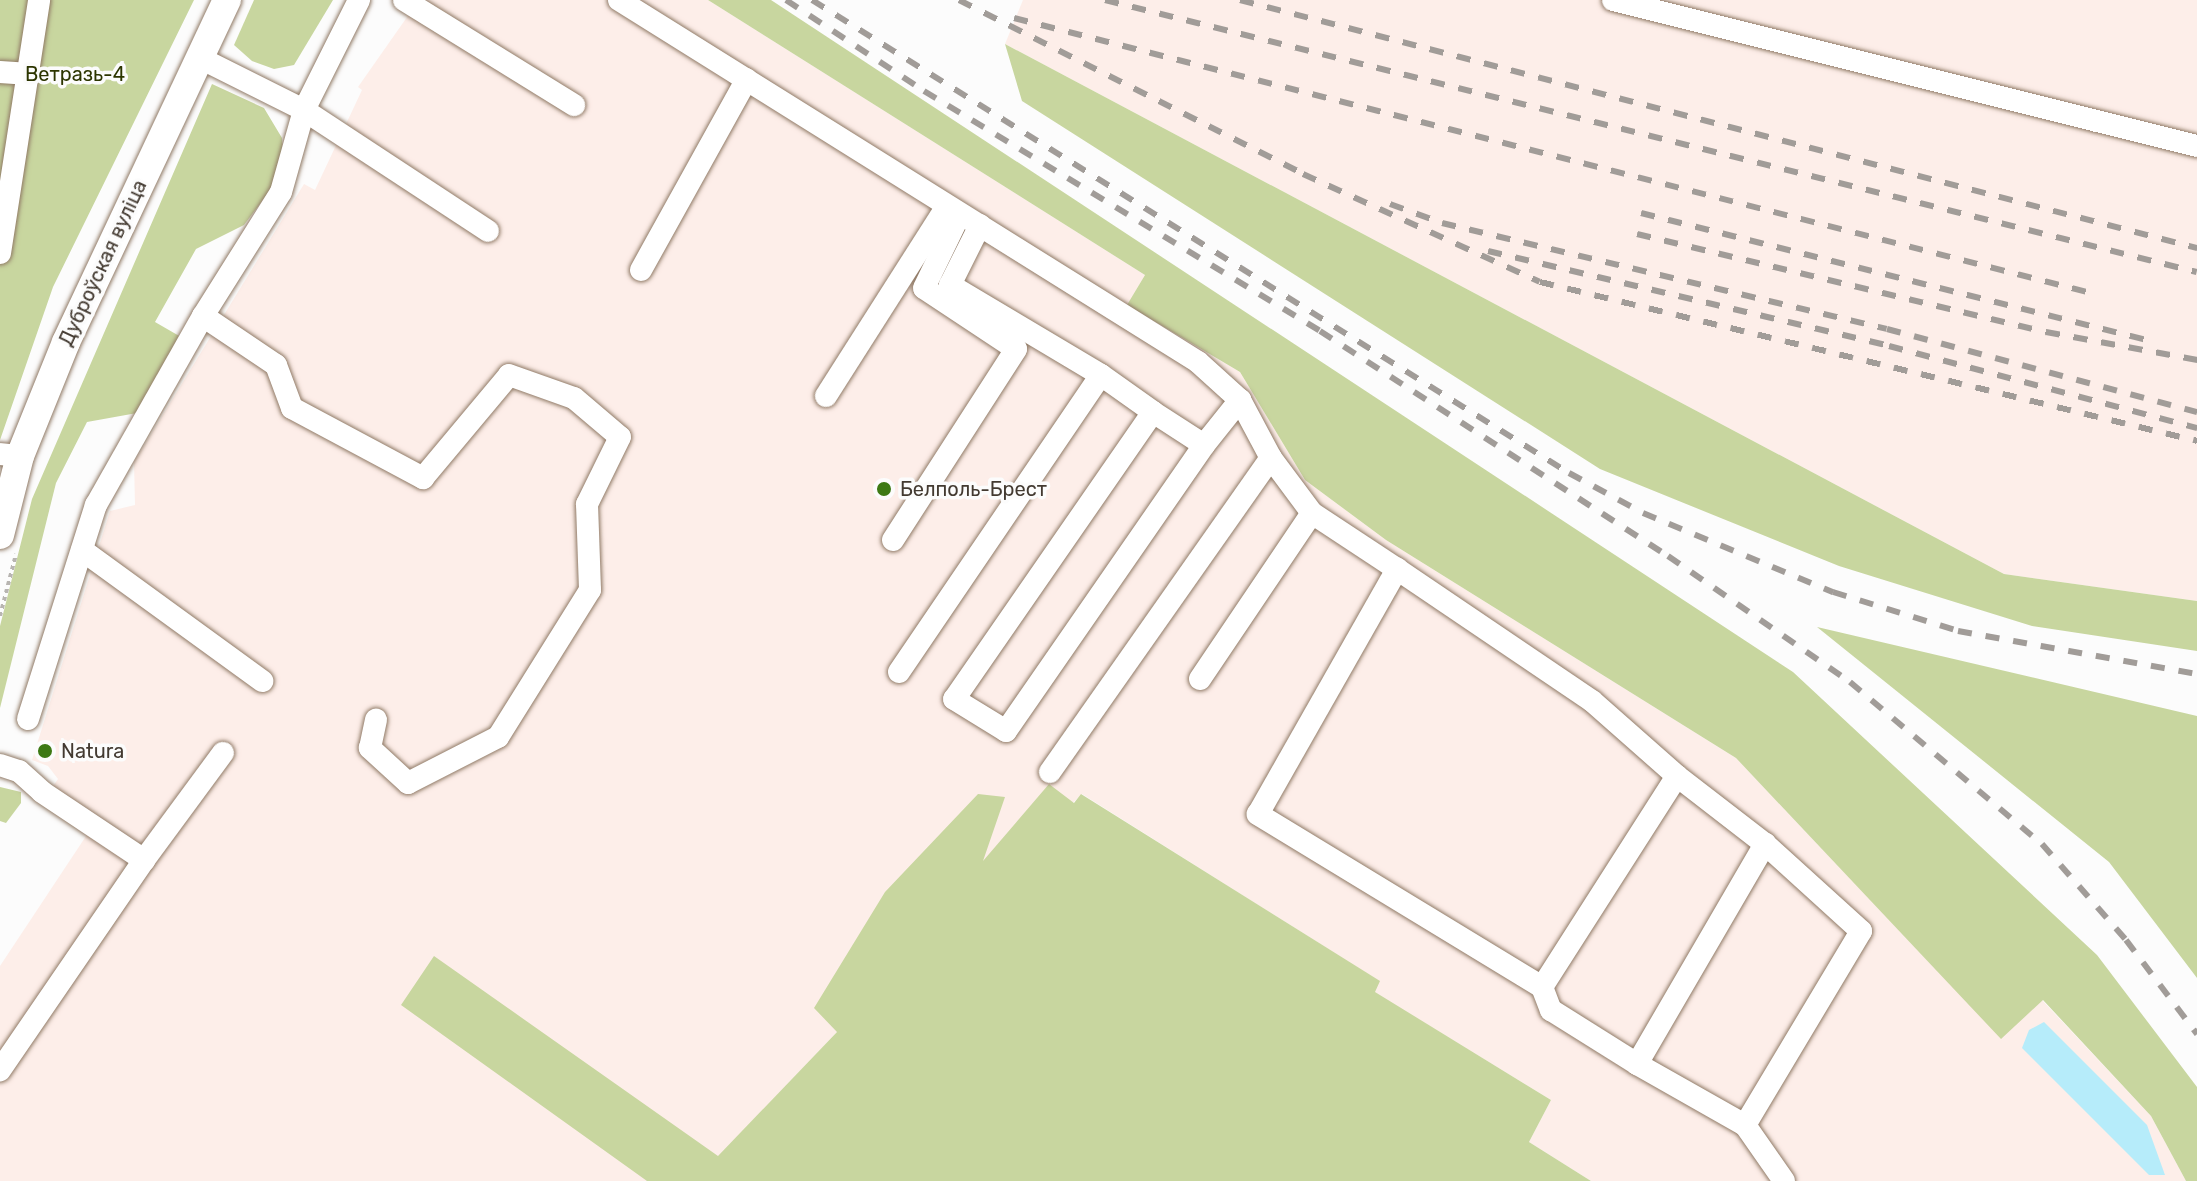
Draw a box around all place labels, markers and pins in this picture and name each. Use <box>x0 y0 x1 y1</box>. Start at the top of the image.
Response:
place label: Белполь-Брест <box>900 477 1047 501</box>
marker: Белполь-Брест <box>875 480 893 498</box>
place label: Natura <box>61 739 124 763</box>
marker: Natura <box>36 742 54 760</box>

